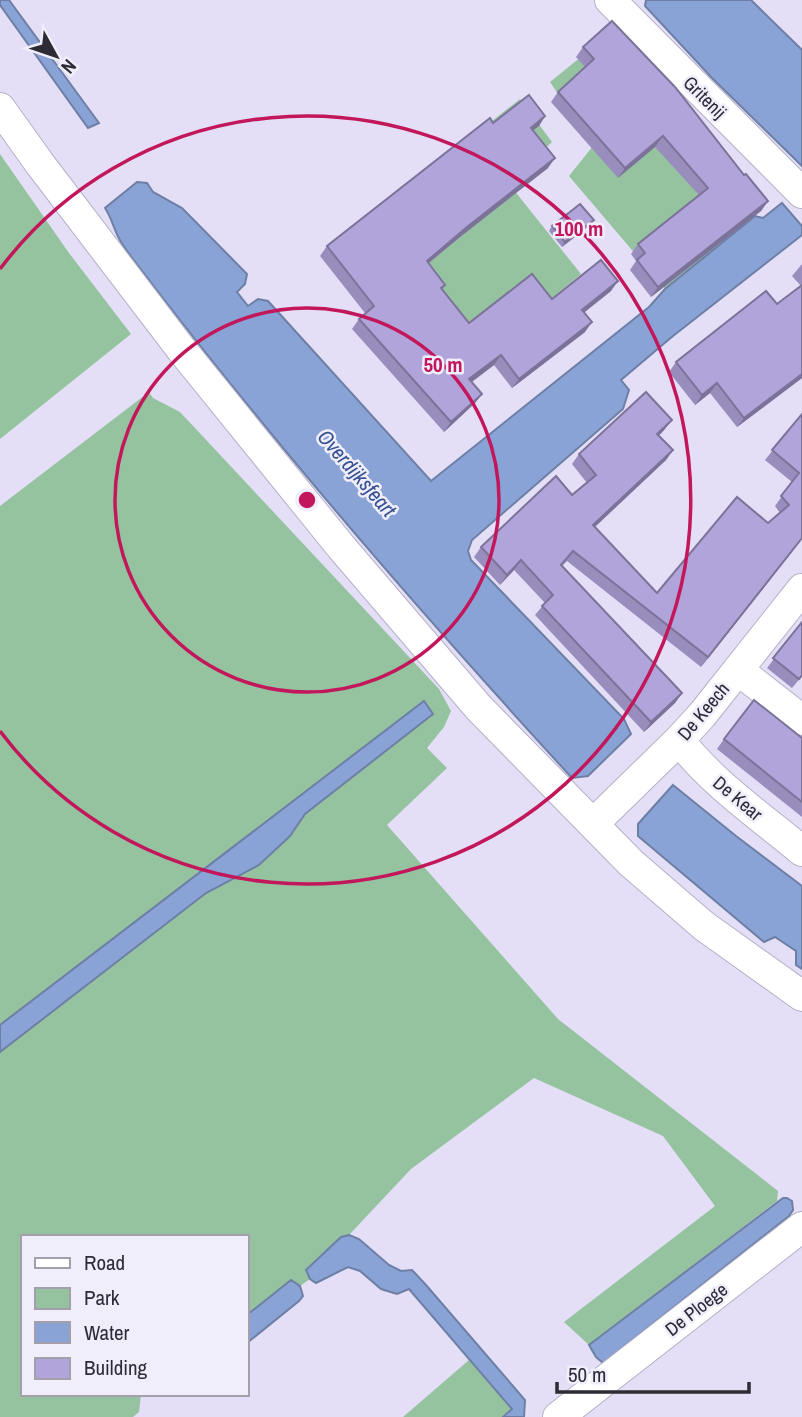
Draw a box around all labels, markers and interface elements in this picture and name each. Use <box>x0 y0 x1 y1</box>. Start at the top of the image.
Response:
north arrow <box>21 21 91 91</box>
text: N <box>55 54 83 80</box>
street label: Gritenij <box>678 70 732 124</box>
text: 100 m <box>555 214 603 243</box>
text: 50 m <box>423 350 463 379</box>
water label: Overdijksfeart <box>311 423 404 524</box>
centre of rings <box>295 488 319 512</box>
street label: De Keech <box>671 676 735 746</box>
street label: De Kear <box>708 770 769 827</box>
legend <box>21 1235 248 1396</box>
text: Road <box>84 1248 125 1277</box>
street label: De Ploege <box>659 1276 733 1342</box>
text: Park <box>84 1283 120 1312</box>
text: Water <box>84 1318 130 1347</box>
scale bar <box>557 1350 750 1394</box>
text: Building <box>84 1353 148 1382</box>
text: 50 m <box>568 1360 606 1389</box>

